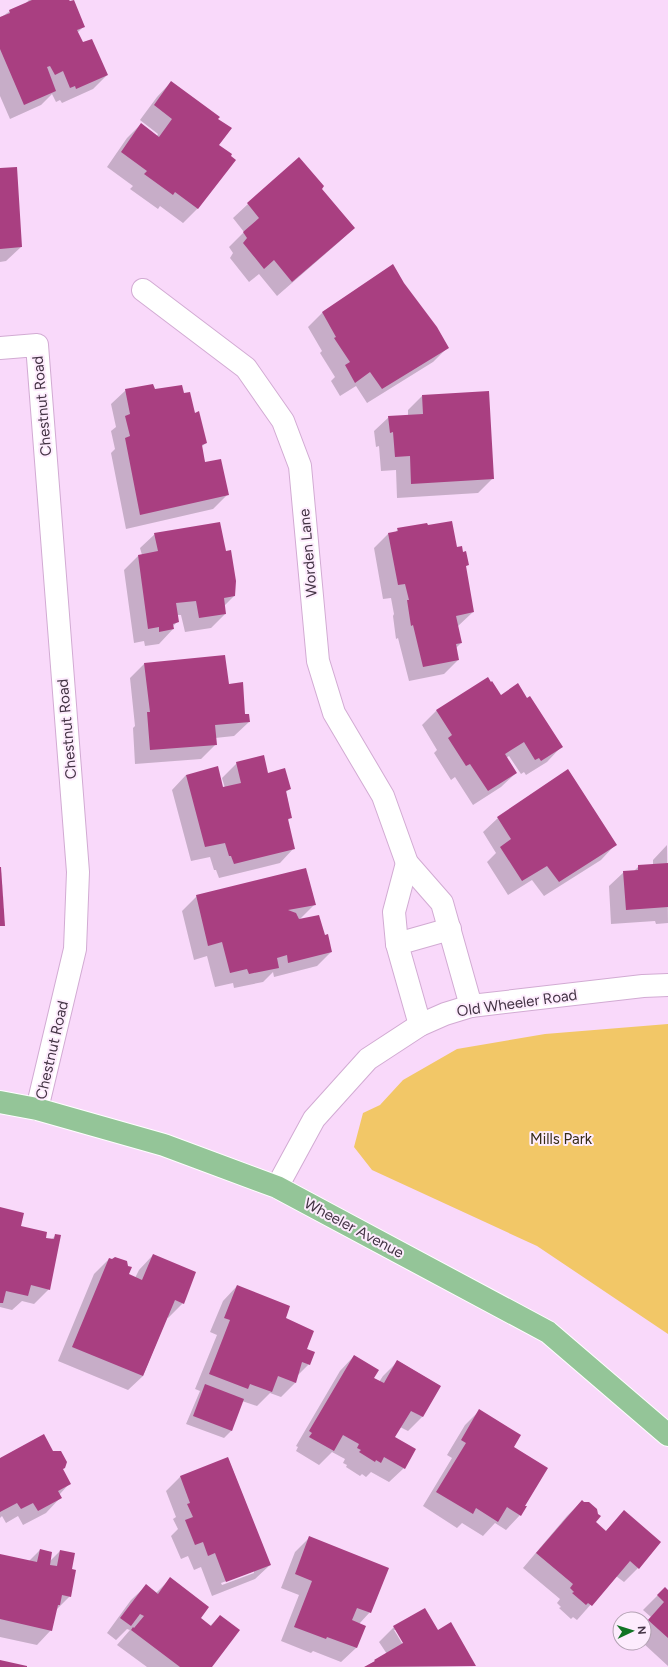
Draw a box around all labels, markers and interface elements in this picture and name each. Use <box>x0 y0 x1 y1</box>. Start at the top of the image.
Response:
street label: Chestnut Road <box>29 355 55 457</box>
street label: Worden Lane <box>295 508 321 598</box>
street label: Chestnut Road <box>54 678 80 780</box>
street label: Old Wheeler Road <box>456 986 578 1020</box>
street label: Chestnut Road <box>32 999 72 1101</box>
park label: Mills Park <box>530 1130 593 1148</box>
street label: Wheeler Avenue <box>301 1194 407 1262</box>
north arrow <box>612 1611 652 1651</box>
text: N <box>635 1626 648 1635</box>

